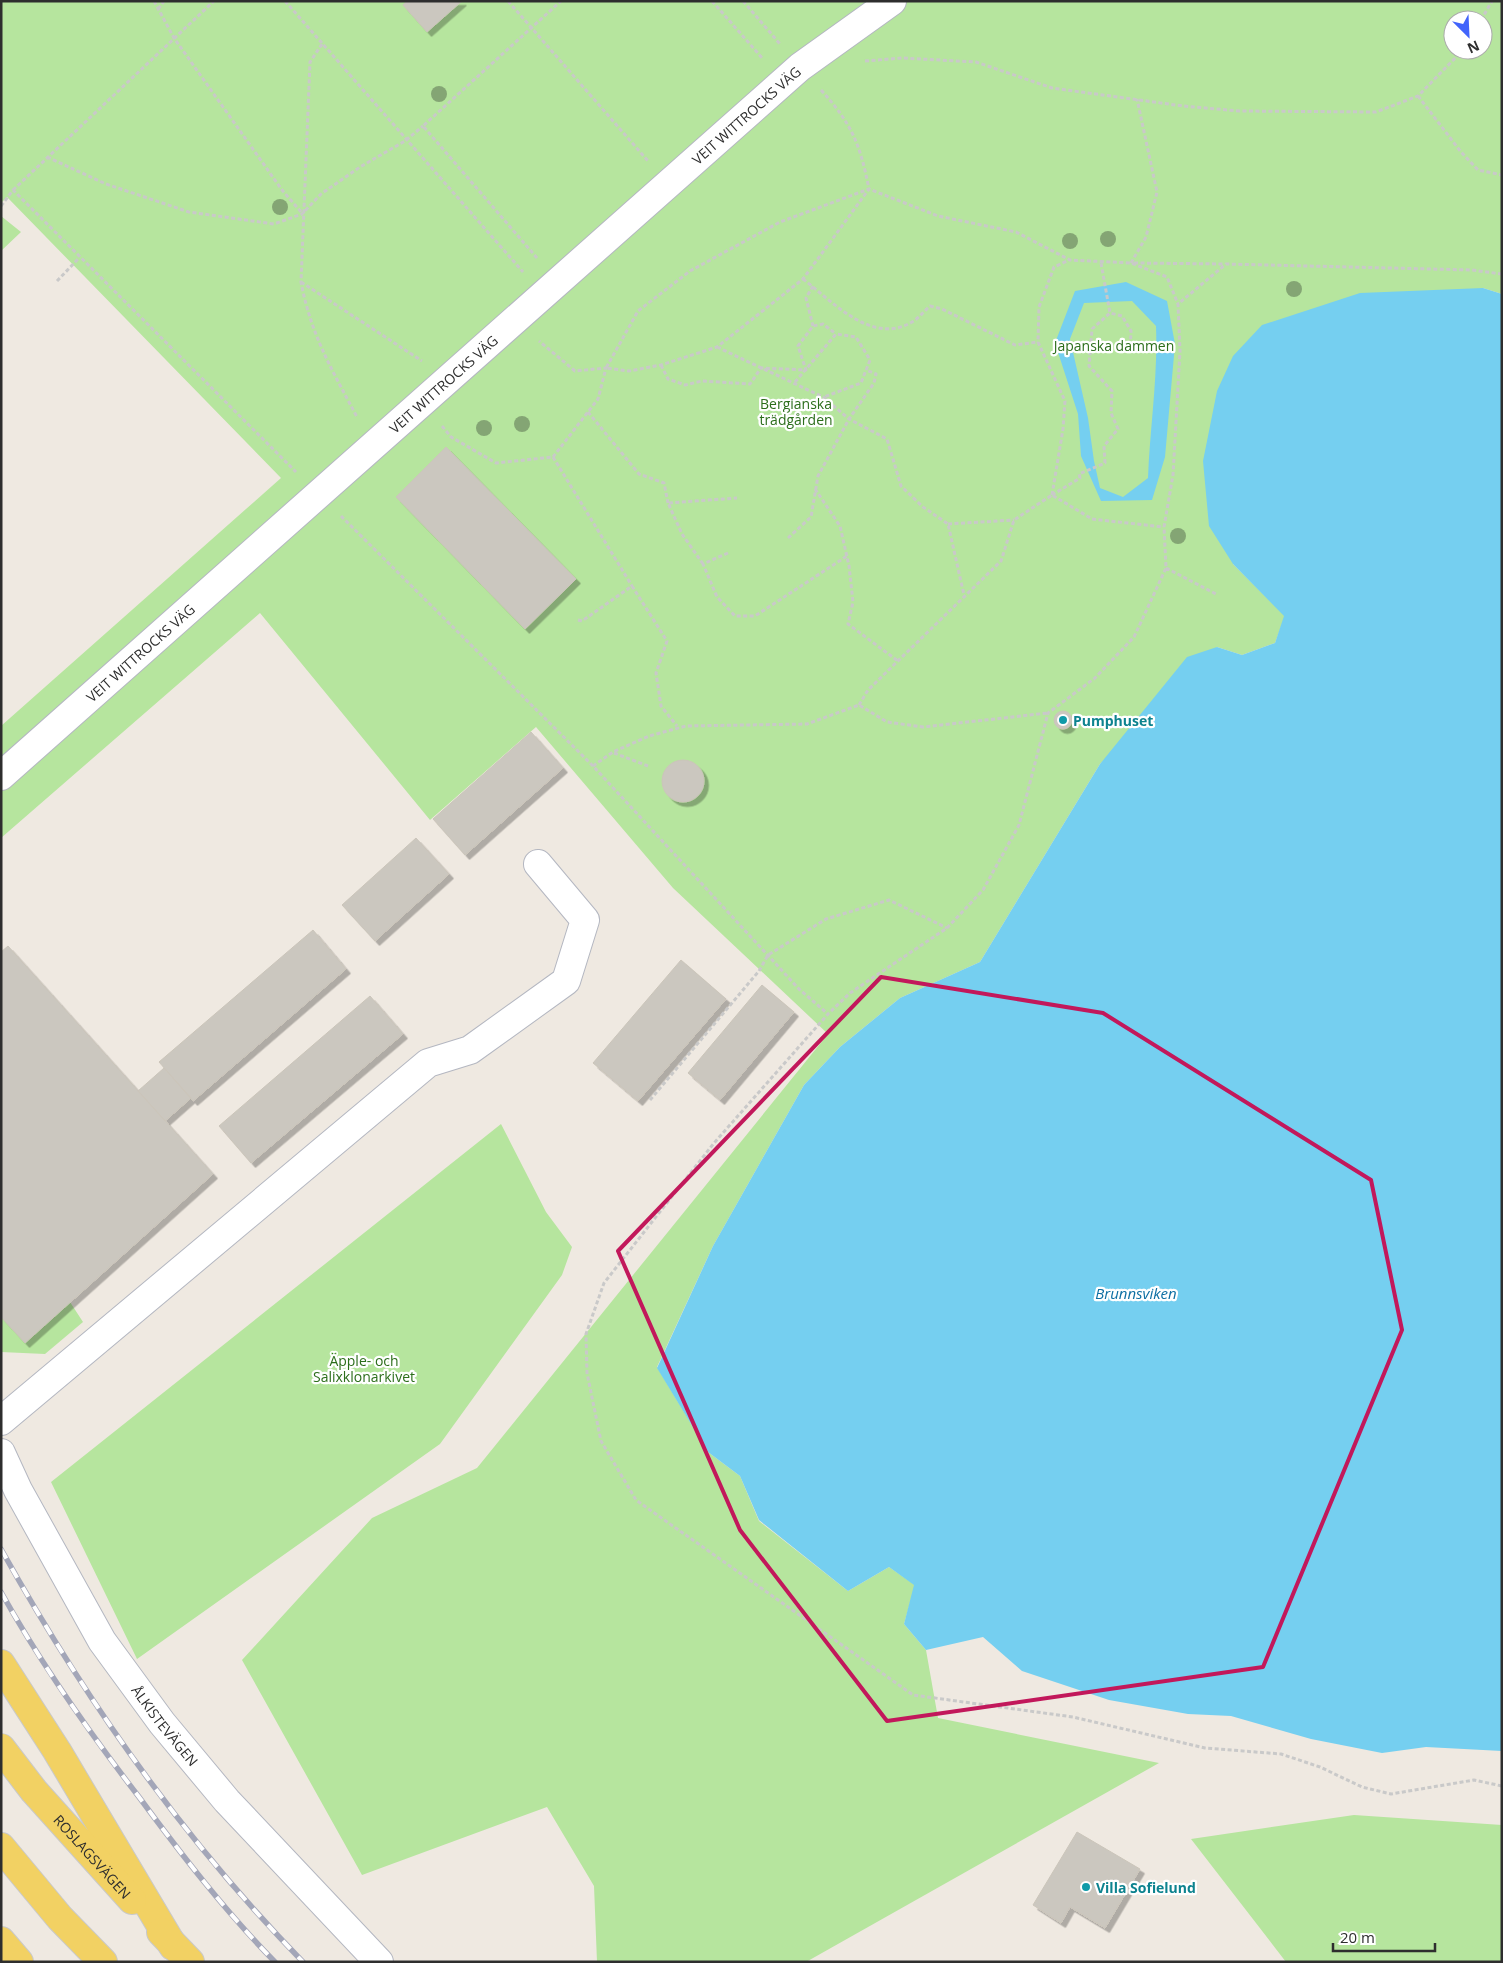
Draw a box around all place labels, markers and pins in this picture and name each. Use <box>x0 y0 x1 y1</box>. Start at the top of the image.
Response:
place label: Pumphuset <box>1073 711 1153 730</box>
marker: Pumphuset <box>1057 714 1069 726</box>
place label: Villa Sofielund <box>1096 1878 1196 1897</box>
marker: Villa Sofielund <box>1080 1881 1092 1893</box>

